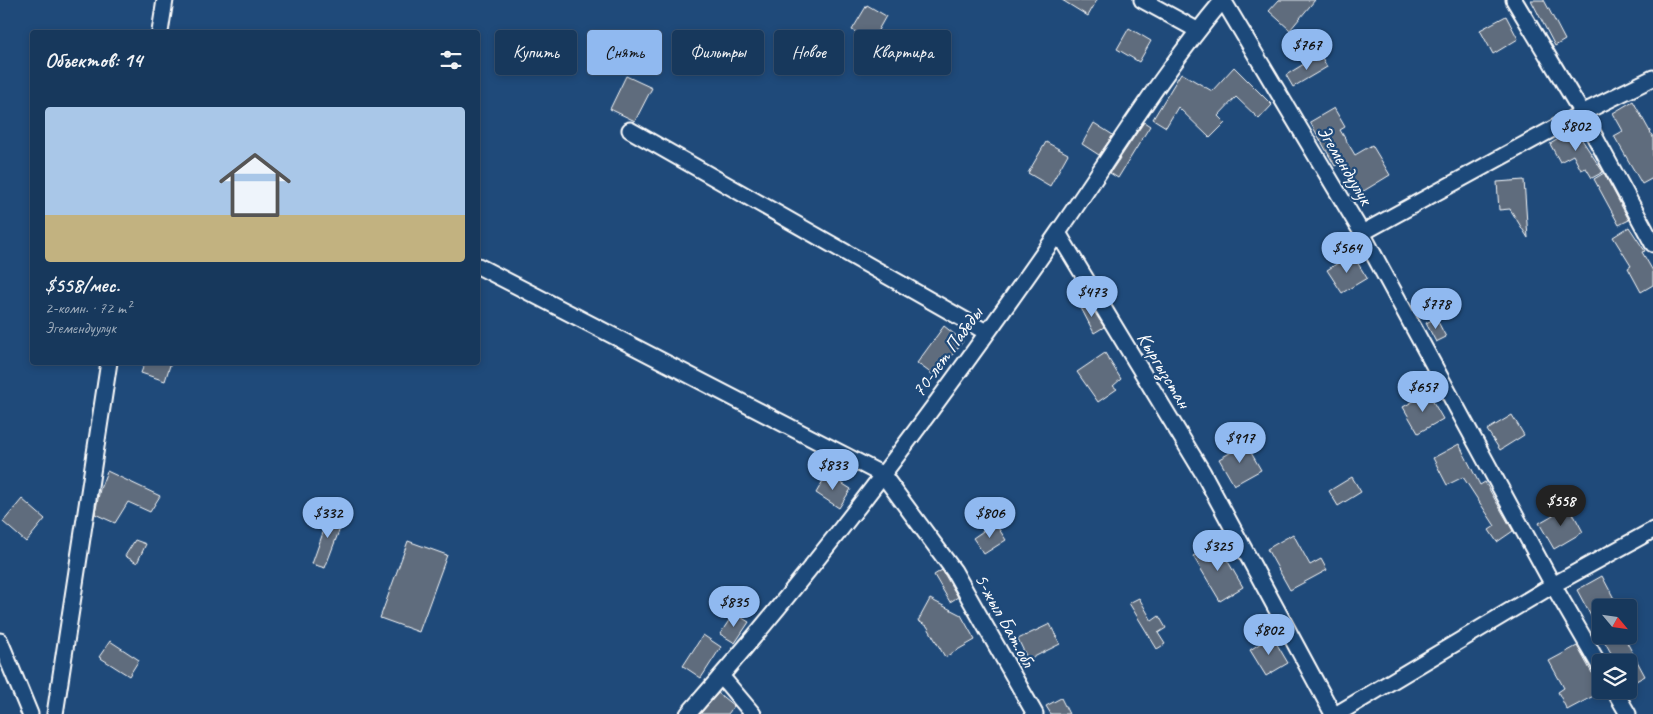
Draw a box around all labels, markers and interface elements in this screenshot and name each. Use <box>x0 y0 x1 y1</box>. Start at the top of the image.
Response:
pin: $767 <box>1277 28 1337 71</box>
chip: Купить <box>495 30 577 75</box>
chip: Снять <box>587 30 662 75</box>
chip: Фильтры <box>672 30 764 75</box>
chip: Новое <box>774 30 844 75</box>
chip: Квартира <box>854 30 951 75</box>
text: $767 <box>1292 35 1322 55</box>
icon: filters <box>437 46 465 74</box>
text: Объектов: 14 <box>45 47 142 73</box>
pin: $802 <box>1546 110 1606 152</box>
text: $802 <box>1562 116 1590 136</box>
street label: Эгемендуулук <box>1311 121 1379 211</box>
icon: home <box>210 140 300 230</box>
pin: $564 <box>1317 232 1377 274</box>
text: $564 <box>1333 238 1361 258</box>
text: $558/мес. <box>45 272 120 298</box>
pin: $473 <box>1062 276 1122 318</box>
text: $473 <box>1078 282 1106 302</box>
pin: $778 <box>1406 288 1466 330</box>
text: $778 <box>1422 294 1450 314</box>
text: 2-комн. · 72 m² <box>45 298 131 318</box>
street label: 70-лет Пабеды <box>906 301 989 402</box>
text: Эгемендуулук <box>45 318 116 338</box>
street label: Кыргызстан <box>1131 327 1197 415</box>
pin: $657 <box>1393 370 1453 413</box>
text: $657 <box>1409 377 1437 397</box>
pin: $917 <box>1210 422 1270 464</box>
text: $917 <box>1226 428 1254 448</box>
pin: $833 <box>803 448 863 491</box>
text: $833 <box>819 455 847 475</box>
pin: $558 <box>1531 484 1591 527</box>
text: $558 <box>1547 491 1575 511</box>
pin: $332 <box>298 496 358 539</box>
pin: $806 <box>960 496 1020 539</box>
text: $332 <box>314 503 342 523</box>
text: $806 <box>975 503 1005 523</box>
pin: $325 <box>1188 530 1248 572</box>
text: $325 <box>1204 536 1232 556</box>
street label: 5-жыл Бат.обл <box>969 569 1042 673</box>
pin: $835 <box>704 586 764 628</box>
text: $835 <box>720 592 748 612</box>
north arrow <box>1592 599 1638 644</box>
map controls <box>1592 599 1637 699</box>
pin: $802 <box>1239 614 1299 656</box>
text: $802 <box>1255 620 1283 640</box>
button: layers <box>1592 654 1637 699</box>

